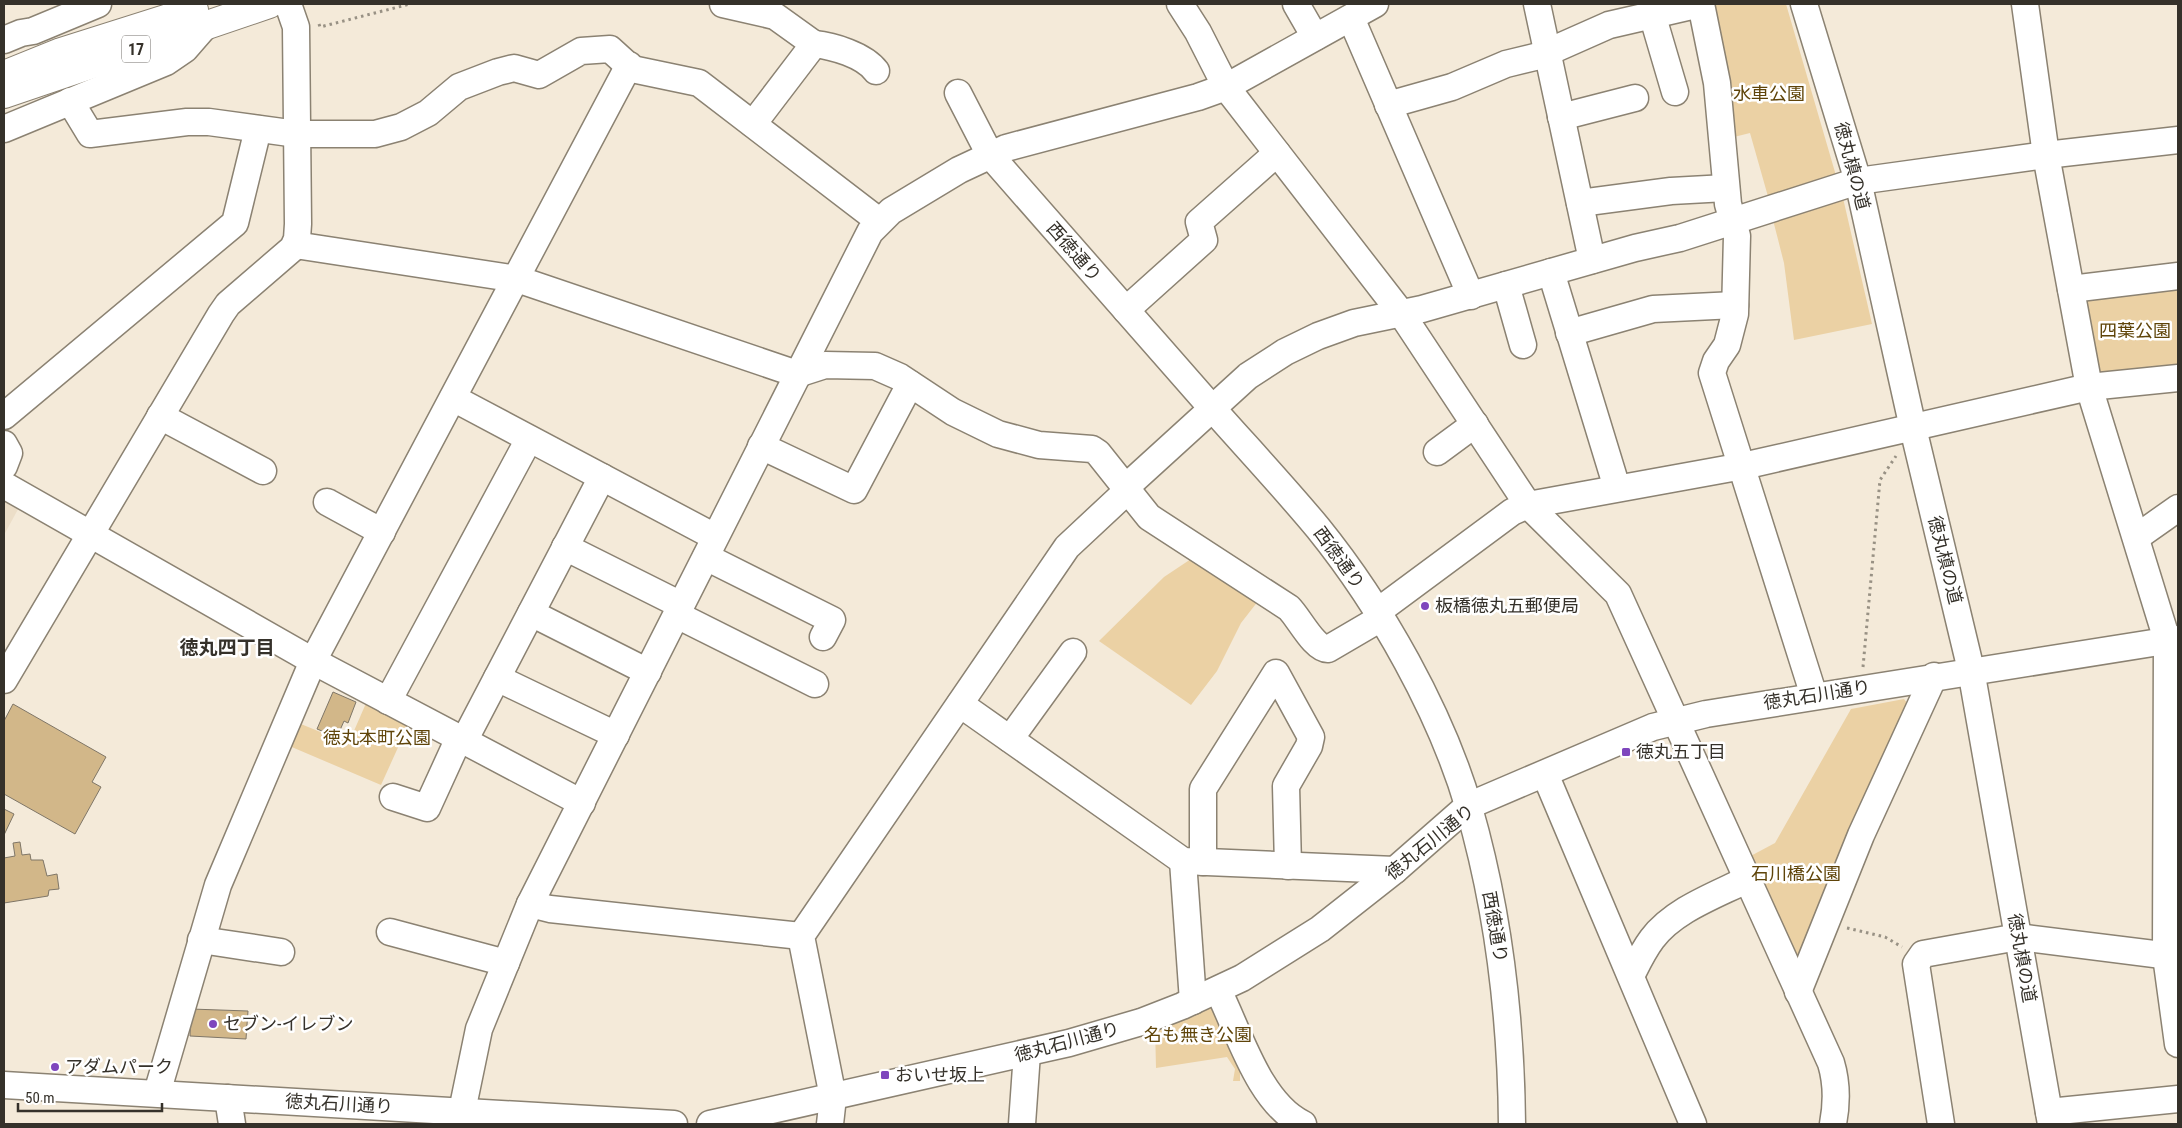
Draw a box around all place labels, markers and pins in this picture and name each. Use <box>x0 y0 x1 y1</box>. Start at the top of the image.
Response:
place label: 板橋徳丸五郵便局 <box>1435 595 1579 616</box>
marker: 板橋徳丸五郵便局 <box>1419 600 1431 612</box>
place label: 徳丸五丁目 <box>1636 741 1726 762</box>
marker: 徳丸五丁目 <box>1620 746 1632 758</box>
place label: セブン-イレブン <box>223 1013 353 1034</box>
marker: セブン-イレブン <box>207 1018 219 1030</box>
place label: アダムパーク <box>65 1056 173 1077</box>
marker: アダムパーク <box>49 1061 61 1073</box>
place label: おいせ坂上 <box>895 1064 985 1085</box>
marker: おいせ坂上 <box>879 1069 891 1081</box>

